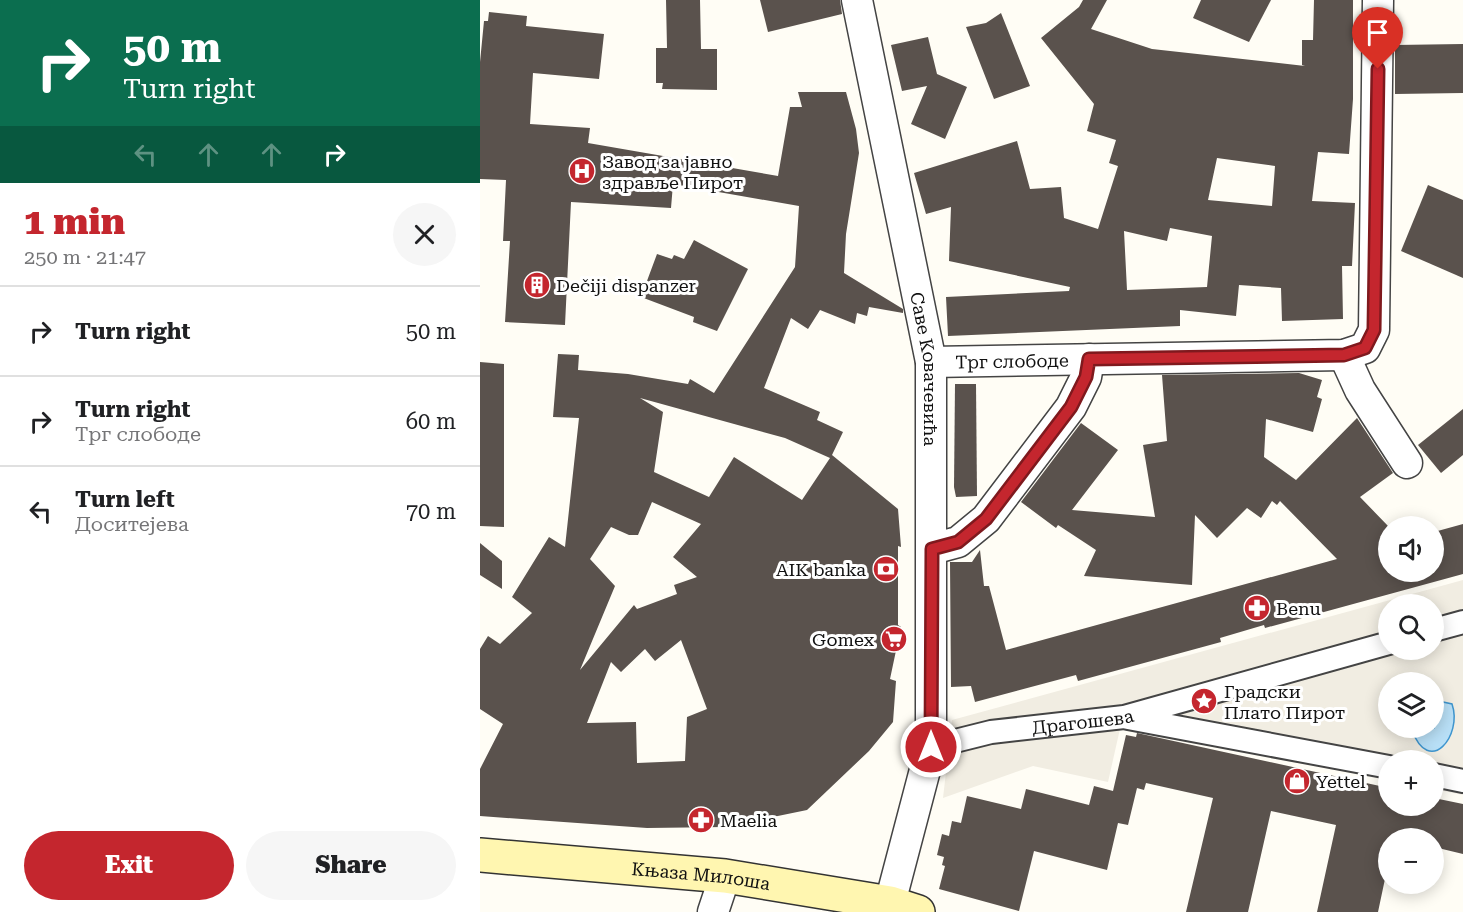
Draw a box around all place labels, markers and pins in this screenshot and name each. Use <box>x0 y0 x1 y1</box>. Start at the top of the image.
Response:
pin <box>1352 7 1403 69</box>
place label: Завод за јавно здравље Пирот <box>602 151 743 193</box>
hospital icon: Завод за јавно здравље Пирот <box>567 156 597 186</box>
building icon: Dečiji dispanzer <box>522 270 552 300</box>
place label: Dečiji dispanzer <box>556 275 696 296</box>
bank icon: AIK banka <box>871 554 901 584</box>
place label: AIK banka <box>776 559 866 580</box>
pharmacy icon: Benu <box>1242 593 1272 623</box>
place label: Benu <box>1276 598 1321 619</box>
supermarket icon: Gomex <box>879 624 909 654</box>
place label: Gomex <box>812 629 875 650</box>
place label: Градски Плато Пирот <box>1224 681 1345 723</box>
place icon: Градски Плато Пирот <box>1189 686 1219 716</box>
shop icon: Yettel <box>1282 766 1312 796</box>
place label: Yettel <box>1316 771 1366 792</box>
pharmacy icon: Maelia <box>686 805 716 835</box>
place label: Maelia <box>720 810 778 831</box>

